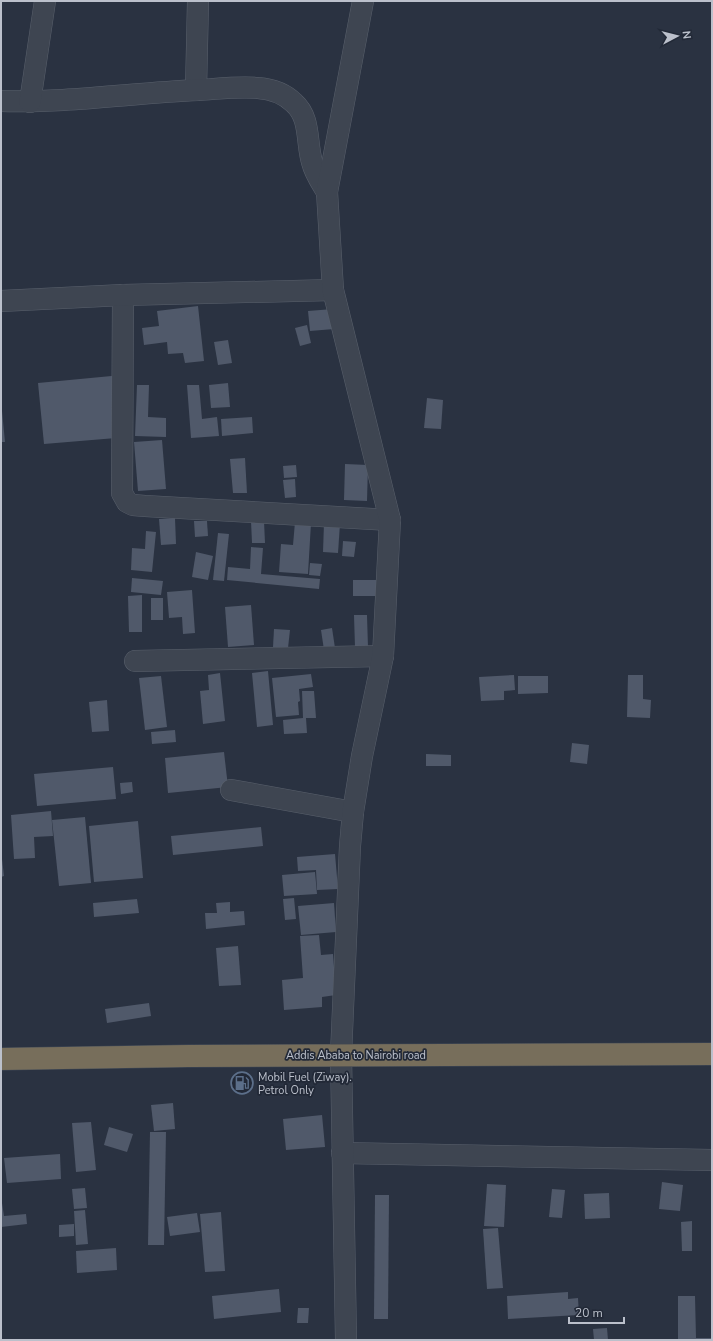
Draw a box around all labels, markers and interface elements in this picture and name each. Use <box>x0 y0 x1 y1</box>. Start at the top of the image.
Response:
north arrow <box>657 16 697 56</box>
text: N <box>678 30 694 40</box>
street label: Addis Ababa to Nairobi road <box>286 1048 426 1063</box>
fuel station icon: Mobil Fuel (Ziway). Petrol Only <box>229 1070 255 1096</box>
place label: Mobil Fuel (Ziway). Petrol Only <box>258 1070 352 1098</box>
scale bar <box>569 1299 624 1325</box>
text: 20 m <box>575 1305 603 1321</box>

